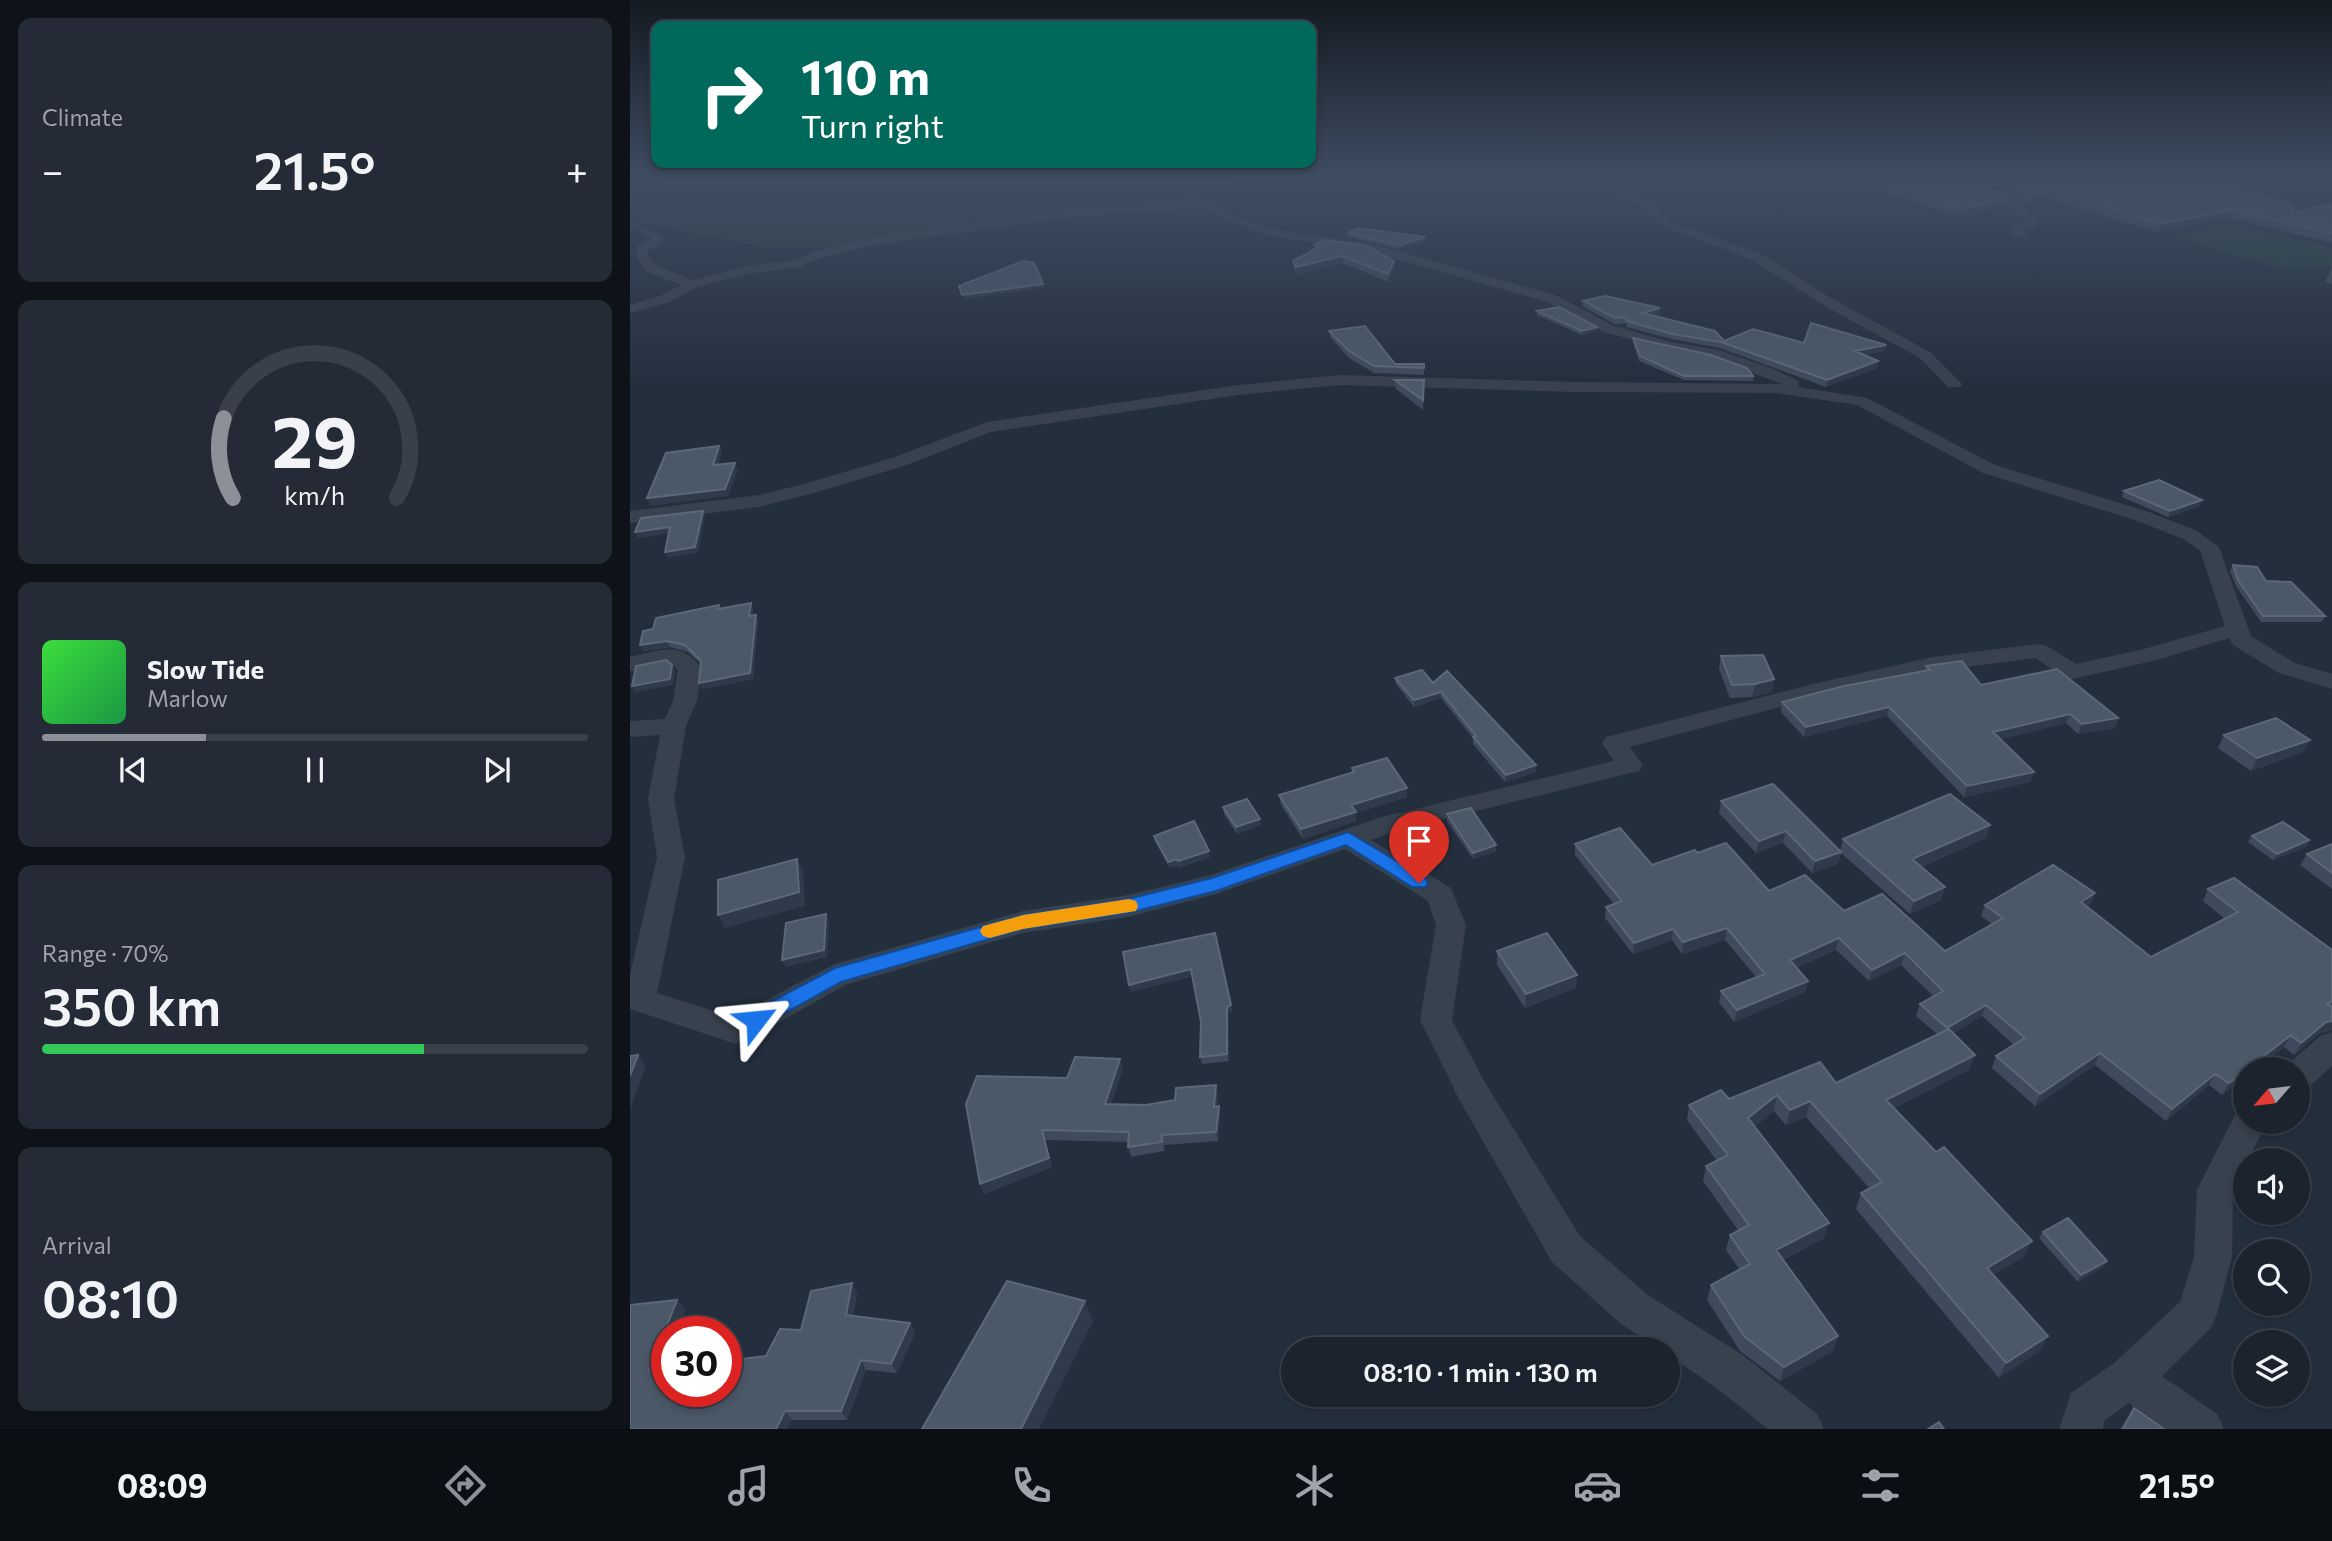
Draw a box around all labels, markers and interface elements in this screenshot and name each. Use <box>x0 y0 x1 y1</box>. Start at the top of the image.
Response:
text: 110 m <box>801 45 930 105</box>
icon: right <box>686 49 777 140</box>
text: Climate <box>42 103 123 131</box>
text: Turn right <box>801 105 944 145</box>
text: 21.5° <box>254 137 375 201</box>
text: − <box>42 146 64 193</box>
text: + <box>566 146 588 193</box>
text: 29 <box>272 395 358 484</box>
text: km/h <box>285 480 345 510</box>
text: Slow Tide <box>147 653 264 684</box>
text: Marlow <box>147 684 228 712</box>
icon: previous <box>114 751 152 789</box>
icon: pause <box>296 751 334 789</box>
icon: next <box>478 751 516 789</box>
pin <box>1389 811 1449 883</box>
icon: arrive <box>1400 822 1438 860</box>
text: Range · 70% <box>42 939 169 967</box>
text: 350 km <box>42 973 221 1037</box>
position arrow <box>719 983 793 1057</box>
north arrow <box>2233 1057 2310 1134</box>
map controls <box>2233 1057 2310 1407</box>
button: sound <box>2233 1148 2310 1225</box>
text: Arrival <box>42 1231 112 1259</box>
button: search <box>2233 1239 2310 1316</box>
text: 08:10 <box>42 1265 179 1329</box>
speed limit sign: 30 <box>651 1316 742 1407</box>
button: layers <box>2233 1330 2310 1407</box>
text: 08:10 · 1 min · 130 m <box>1363 1356 1598 1387</box>
icon: directions <box>441 1461 490 1510</box>
icon: music <box>724 1461 773 1510</box>
icon: phone <box>1007 1461 1056 1510</box>
icon: climate <box>1290 1461 1339 1510</box>
icon: car <box>1573 1461 1622 1510</box>
icon: filters <box>1856 1461 1905 1510</box>
text: 08:09 <box>117 1465 207 1505</box>
text: 21.5° <box>2139 1465 2215 1505</box>

